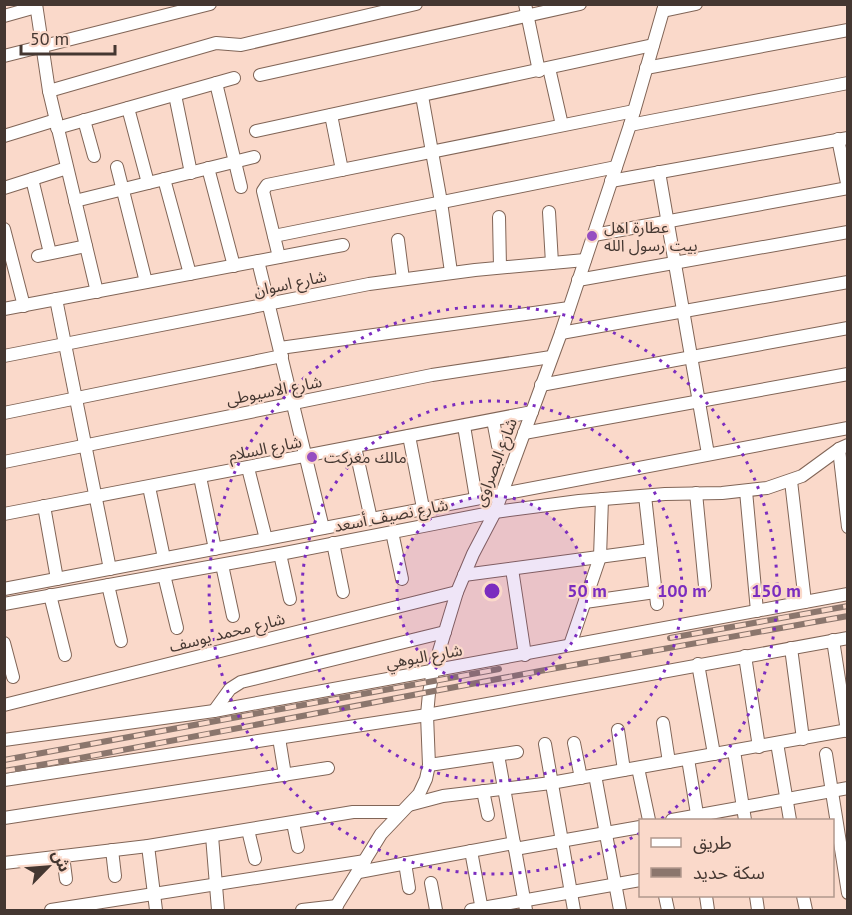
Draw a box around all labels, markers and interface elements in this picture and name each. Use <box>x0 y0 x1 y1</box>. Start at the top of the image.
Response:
scale bar <box>21 18 116 56</box>
text: 50 m <box>30 27 69 50</box>
place label: عطارة اهل بيت رسول الله <box>604 217 697 256</box>
marker: عطارة اهل بيت رسول الله <box>585 229 599 243</box>
street label: شارع اسوان <box>252 266 329 303</box>
street label: شارع الاسيوطى <box>224 371 324 412</box>
street label: شارع البصراوى <box>469 415 524 510</box>
street label: شارع السلام <box>227 431 304 468</box>
place label: مالك مغركت <box>324 447 407 467</box>
marker: مالك مغركت <box>305 450 319 464</box>
street label: شارع نصيف أسعد <box>332 494 450 539</box>
text: 50 m <box>567 579 607 602</box>
text: 100 m <box>657 579 707 602</box>
text: 150 m <box>751 579 801 602</box>
centre of rings <box>482 581 502 601</box>
street label: شارع محمد يوسف <box>167 608 288 659</box>
street label: شارع البوهي <box>384 639 464 676</box>
legend <box>639 819 834 897</box>
text: طريق <box>693 831 732 854</box>
north arrow <box>18 837 78 897</box>
text: ش <box>48 847 75 875</box>
text: سكة حديد <box>693 861 765 884</box>

